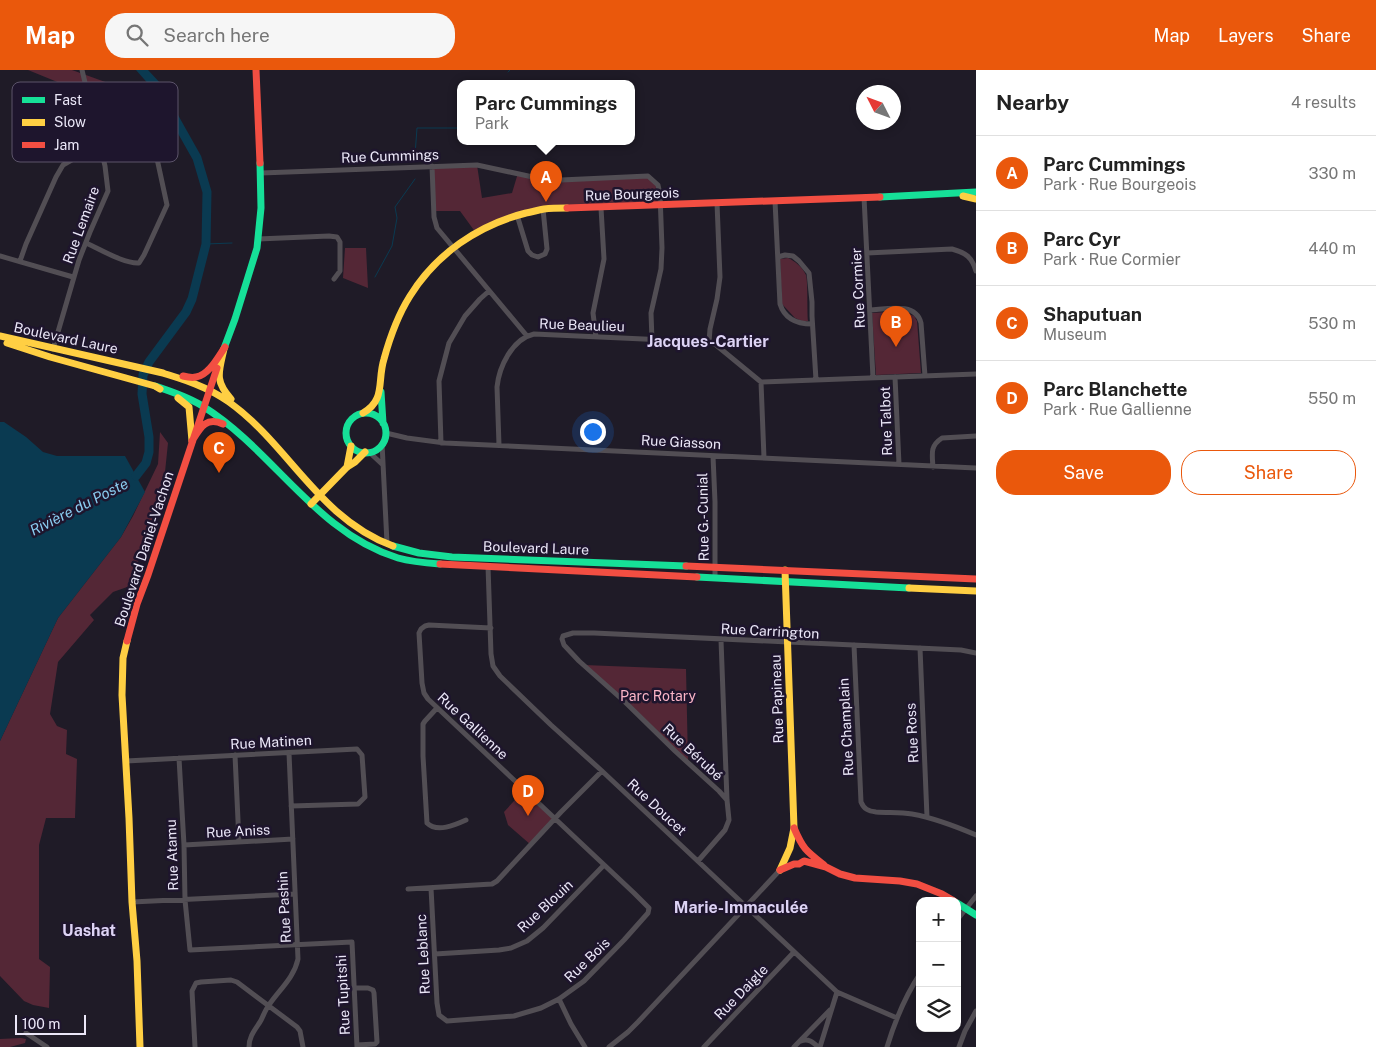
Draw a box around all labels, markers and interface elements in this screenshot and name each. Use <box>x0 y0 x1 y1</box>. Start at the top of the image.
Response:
search box <box>105 13 455 58</box>
text: Map <box>25 21 75 49</box>
icon: search <box>123 21 151 49</box>
text: Search here <box>163 24 270 46</box>
text: Map <box>1154 25 1190 46</box>
text: Layers <box>1218 25 1274 46</box>
text: Share <box>1302 25 1351 46</box>
popup <box>457 80 635 145</box>
legend <box>12 82 178 162</box>
north arrow <box>856 85 901 130</box>
text: Nearby <box>996 90 1069 115</box>
text: Fast <box>54 92 82 108</box>
text: Parc Cummings <box>475 92 617 114</box>
text: 4 results <box>1291 93 1356 112</box>
text: Slow <box>54 114 86 130</box>
text: Park <box>475 114 509 133</box>
text: Jam <box>54 137 79 153</box>
street label: Rue Cummings <box>341 146 439 166</box>
text: Parc Cummings <box>1043 153 1186 175</box>
pin: A <box>530 161 562 202</box>
text: A <box>1006 164 1018 183</box>
text: 330 m <box>1309 164 1356 183</box>
text: Park · Rue Bourgeois <box>1043 175 1196 194</box>
street label: Rue Lemaire <box>60 184 102 266</box>
street label: Rue Bourgeois <box>585 184 679 204</box>
text: Parc Cyr <box>1043 228 1121 250</box>
text: B <box>1007 239 1017 258</box>
text: 440 m <box>1308 239 1356 258</box>
street label: Rue Cormier <box>848 247 868 329</box>
text: Park · Rue Cormier <box>1043 250 1181 269</box>
text: Shaputuan <box>1043 303 1142 325</box>
pin: B <box>880 306 912 347</box>
text: C <box>1006 314 1018 333</box>
text: 530 m <box>1308 314 1356 333</box>
street label: Rue Beaulieu <box>539 316 625 334</box>
street label: Boulevard Laure <box>12 319 120 357</box>
text: Museum <box>1043 325 1107 344</box>
district label: Jacques-Cartier <box>647 332 769 351</box>
text: Parc Blanchette <box>1043 378 1188 400</box>
street label: Rue Talbot <box>877 386 895 456</box>
text: D <box>1006 389 1018 408</box>
text: 550 m <box>1308 389 1356 408</box>
text: Park · Rue Gallienne <box>1043 400 1192 419</box>
your location <box>580 419 606 445</box>
pin: C <box>203 432 235 473</box>
street label: Rue Giasson <box>641 432 721 452</box>
button: Save <box>996 450 1171 495</box>
button: Share <box>1181 450 1356 495</box>
street label: Boulevard Daniel-Vachon <box>111 469 177 629</box>
street label: Rue G.-Cunial <box>694 472 712 562</box>
water label: Rivière du Poste <box>27 474 131 539</box>
street label: Boulevard Laure <box>483 538 589 558</box>
street label: Rue Carrington <box>720 620 820 642</box>
street label: Rue Papineau <box>767 654 787 744</box>
street label: Rue Champlain <box>835 678 857 776</box>
park label: Parc Rotary <box>620 688 696 704</box>
street label: Rue Gallienne <box>434 689 512 763</box>
street label: Rue Ross <box>902 703 922 763</box>
street label: Rue Bérubé <box>660 720 726 784</box>
street label: Rue Matinen <box>230 732 312 752</box>
pin: D <box>512 775 544 816</box>
street label: Rue Doucet <box>624 776 690 838</box>
street label: Rue Atamu <box>163 819 181 891</box>
street label: Rue Aniss <box>205 821 271 841</box>
street label: Rue Pashin <box>274 871 294 943</box>
street label: Rue Blouin <box>514 876 576 936</box>
map controls <box>916 897 961 1032</box>
button: + <box>916 897 961 942</box>
district label: Marie-Immaculée <box>674 898 808 917</box>
street label: Rue Leblanc <box>413 913 433 995</box>
district label: Uashat <box>62 921 116 940</box>
street label: Rue Bois <box>561 935 613 985</box>
button: − <box>916 942 961 987</box>
street label: Rue Tupitshi <box>333 954 353 1036</box>
street label: Rue Daigle <box>711 961 771 1023</box>
button: layers <box>916 987 961 1032</box>
scale bar <box>15 1012 86 1035</box>
text: 100 m <box>22 1016 60 1032</box>

